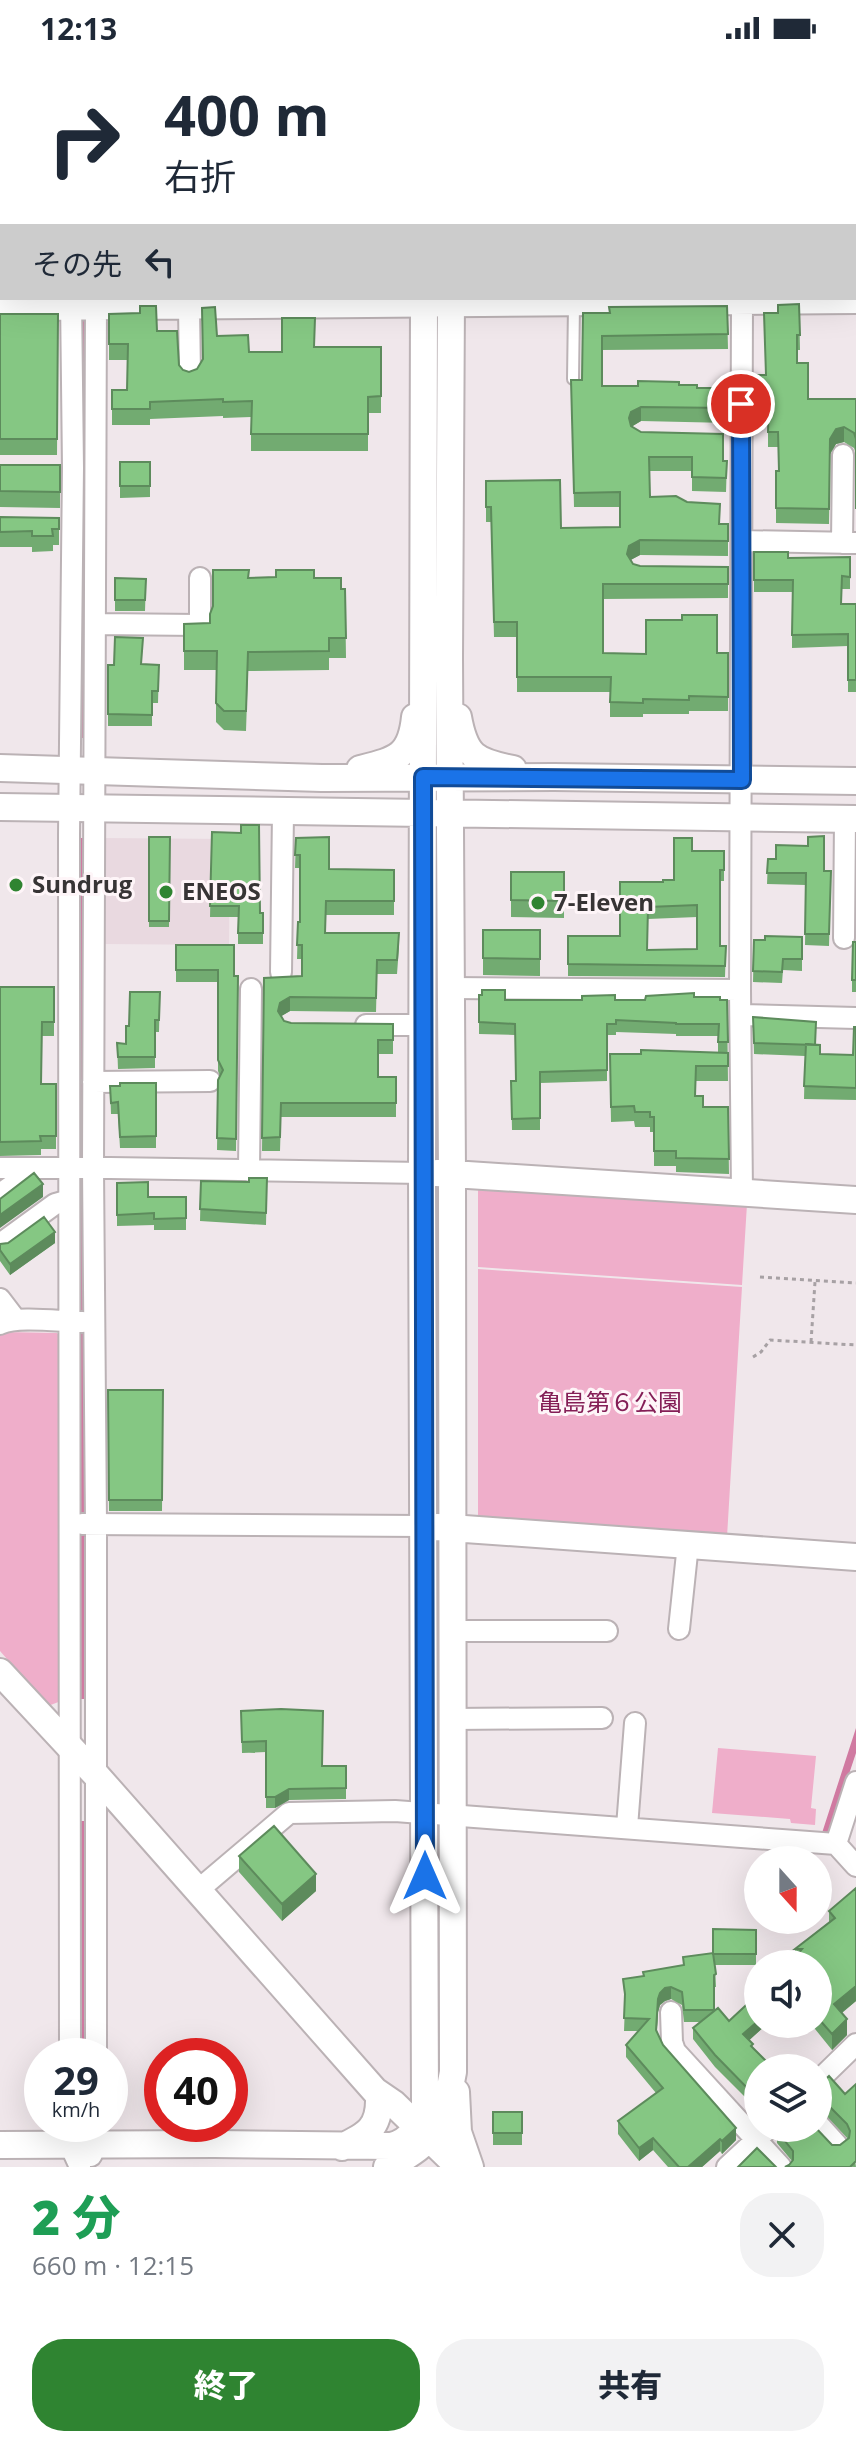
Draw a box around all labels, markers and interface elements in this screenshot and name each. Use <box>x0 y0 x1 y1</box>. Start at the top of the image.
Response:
text: 12:13 <box>40 8 117 49</box>
text: 400 m <box>164 76 330 152</box>
icon: right <box>32 88 136 192</box>
text: 右折 <box>164 152 236 201</box>
icon: left <box>138 240 182 284</box>
text: その先 <box>32 243 122 284</box>
pin <box>707 370 775 438</box>
icon: arrive <box>719 382 763 426</box>
place label: Sundrug <box>32 867 133 900</box>
place label: ENEOS <box>182 874 261 907</box>
marker: Sundrug <box>7 876 25 894</box>
marker: ENEOS <box>157 883 175 901</box>
place label: 7-Eleven <box>554 885 654 918</box>
marker: 7-Eleven <box>529 894 547 912</box>
park label: 亀島第６公園 <box>538 1385 682 1418</box>
position arrow <box>383 1834 467 1918</box>
north arrow <box>744 1846 832 1934</box>
map controls <box>744 1846 832 2142</box>
button: sound <box>744 1950 832 2038</box>
speed limit sign: 40 <box>144 2038 248 2142</box>
text: 29 <box>53 2052 99 2107</box>
button: layers <box>744 2054 832 2142</box>
text: km/h <box>52 2096 100 2123</box>
text: 2 分 <box>32 2184 121 2249</box>
button: close <box>740 2193 824 2277</box>
text: 660 m · 12:15 <box>32 2247 194 2283</box>
button: 終了 <box>32 2339 420 2431</box>
button: 共有 <box>436 2339 824 2431</box>

